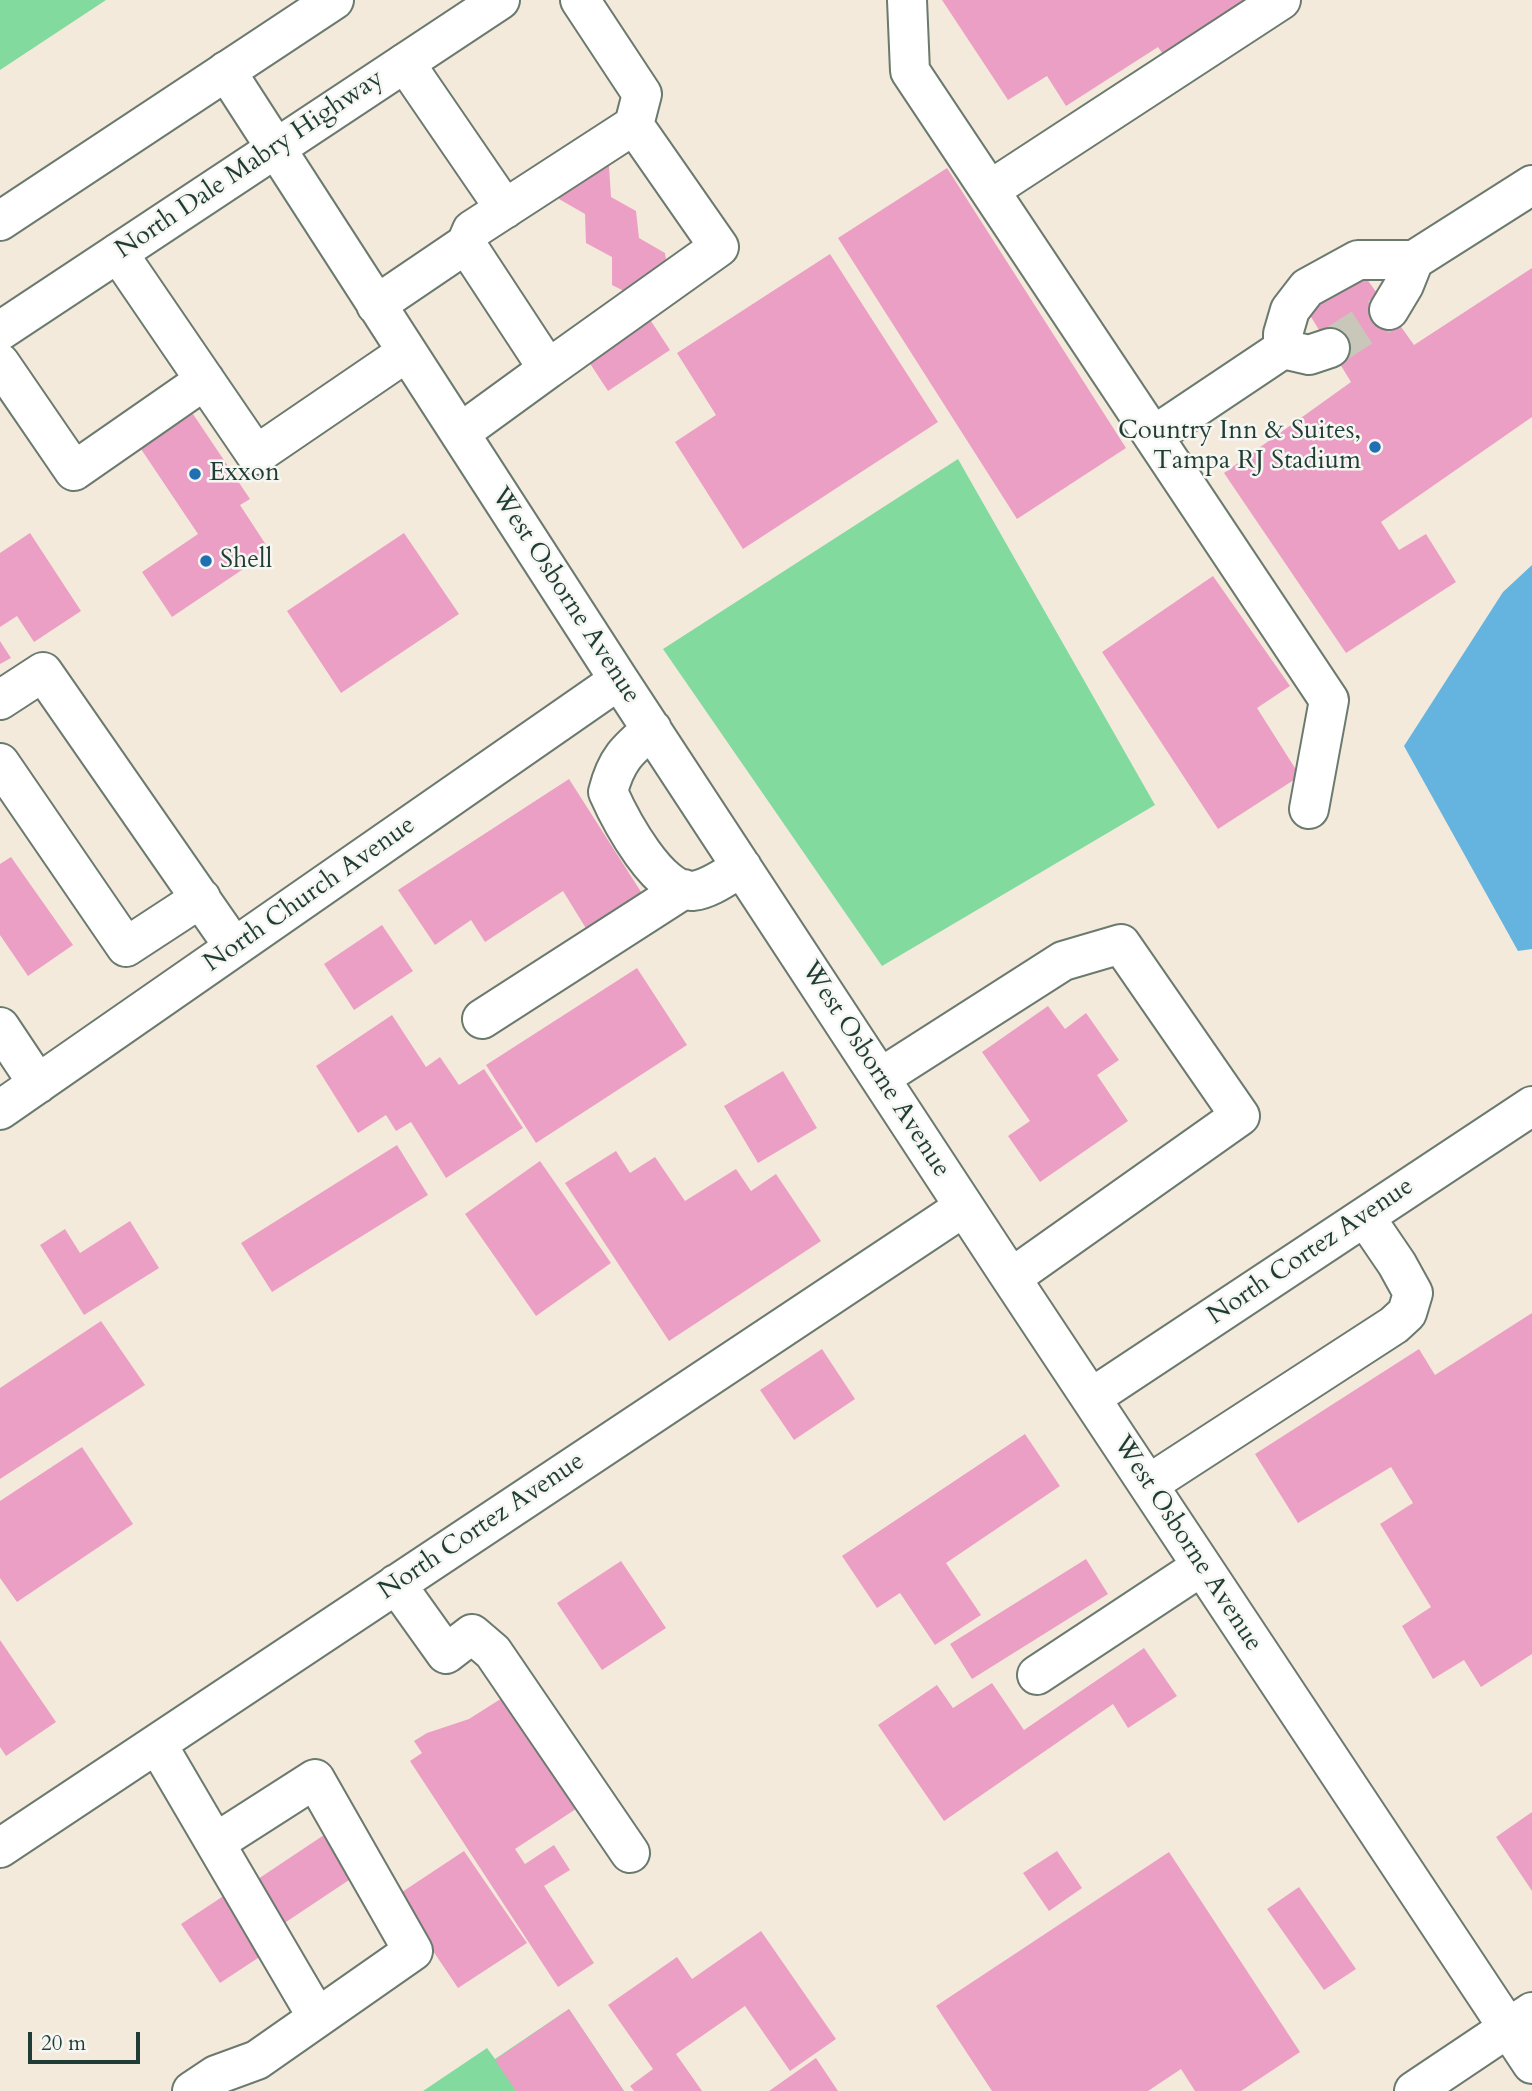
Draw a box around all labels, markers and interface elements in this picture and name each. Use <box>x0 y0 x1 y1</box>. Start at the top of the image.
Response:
street label: North Dale Mabry Highway <box>110 64 390 266</box>
place label: Country Inn & Suites, Tampa RJ Stadium <box>1118 416 1361 478</box>
marker: Country Inn & Suites, Tampa RJ Stadium <box>1367 439 1383 455</box>
place label: Exxon <box>209 458 280 490</box>
marker: Exxon <box>187 466 203 482</box>
street label: West Osborne Avenue <box>484 482 646 710</box>
place label: Shell <box>220 545 272 577</box>
marker: Shell <box>198 553 214 569</box>
street label: North Church Avenue <box>198 810 422 980</box>
street label: West Osborne Avenue <box>794 956 956 1184</box>
street label: North Cortez Avenue <box>1202 1172 1420 1332</box>
street label: West Osborne Avenue <box>1106 1430 1268 1658</box>
street label: North Cortez Avenue <box>373 1447 591 1607</box>
scale bar <box>32 2018 144 2062</box>
text: 20 m <box>41 2029 86 2058</box>

